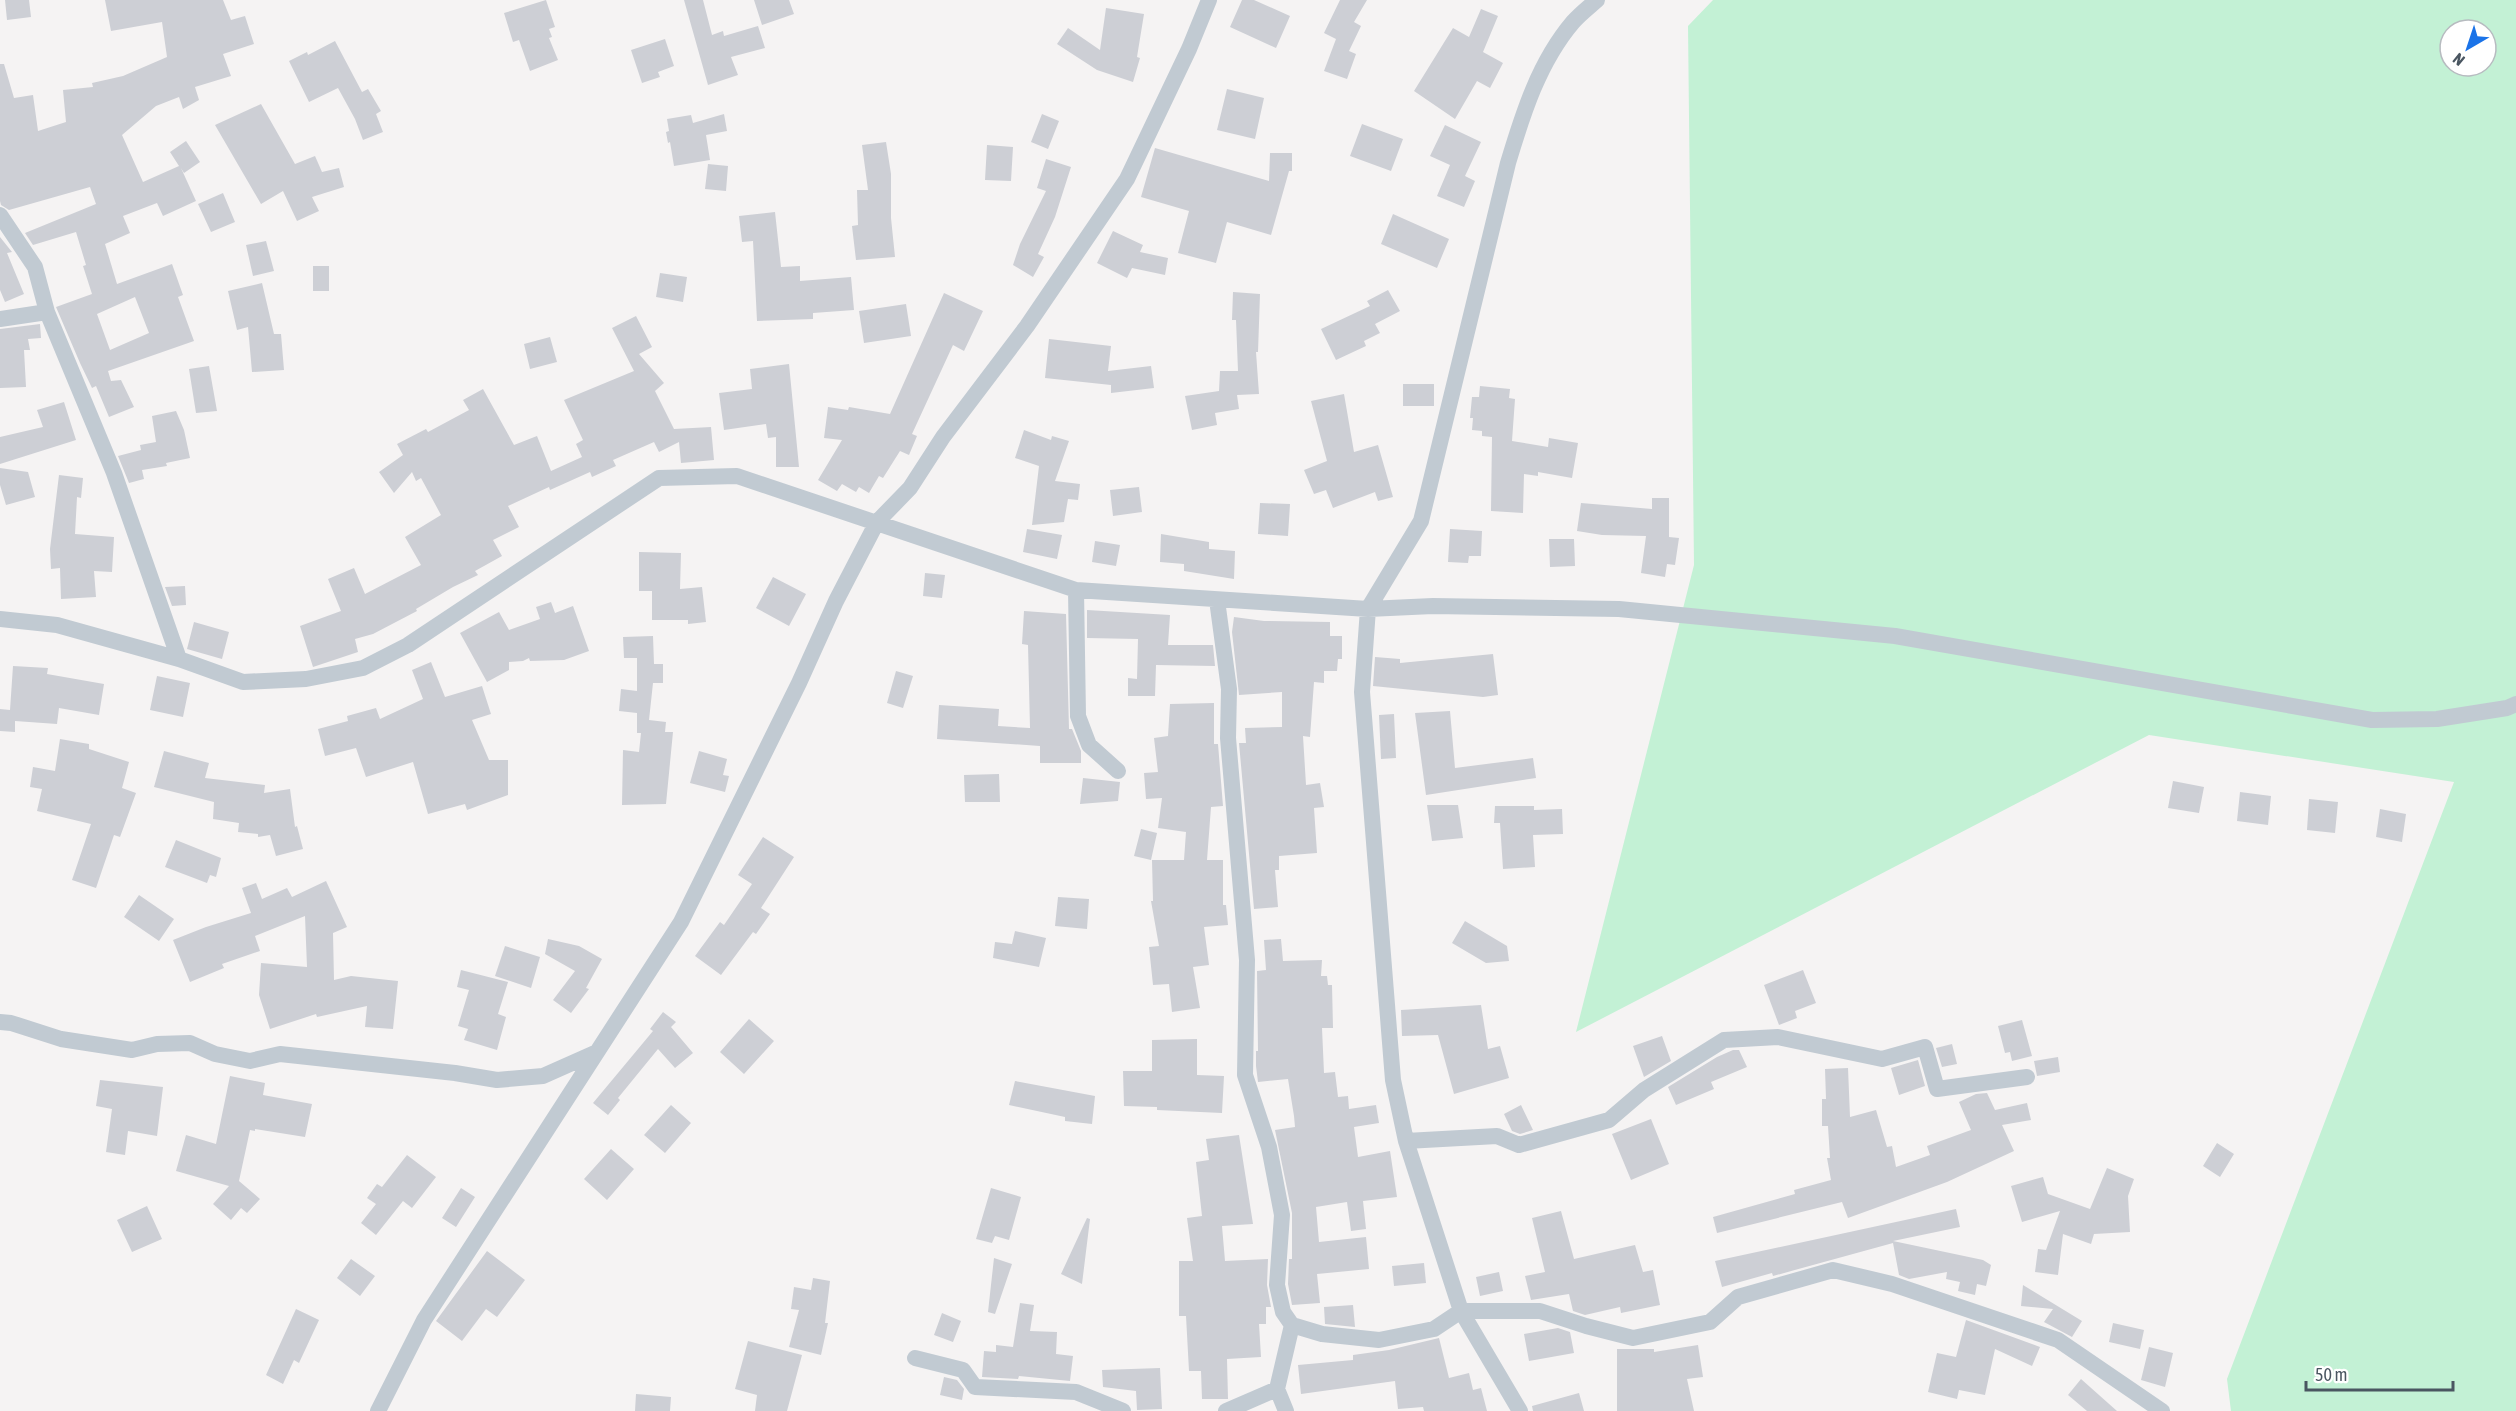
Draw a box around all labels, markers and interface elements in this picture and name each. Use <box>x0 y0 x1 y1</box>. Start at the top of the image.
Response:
north arrow <box>2438 18 2498 78</box>
text: N <box>2449 50 2468 70</box>
scale bar <box>2306 1354 2453 1392</box>
text: 50 m <box>2315 1364 2347 1385</box>

